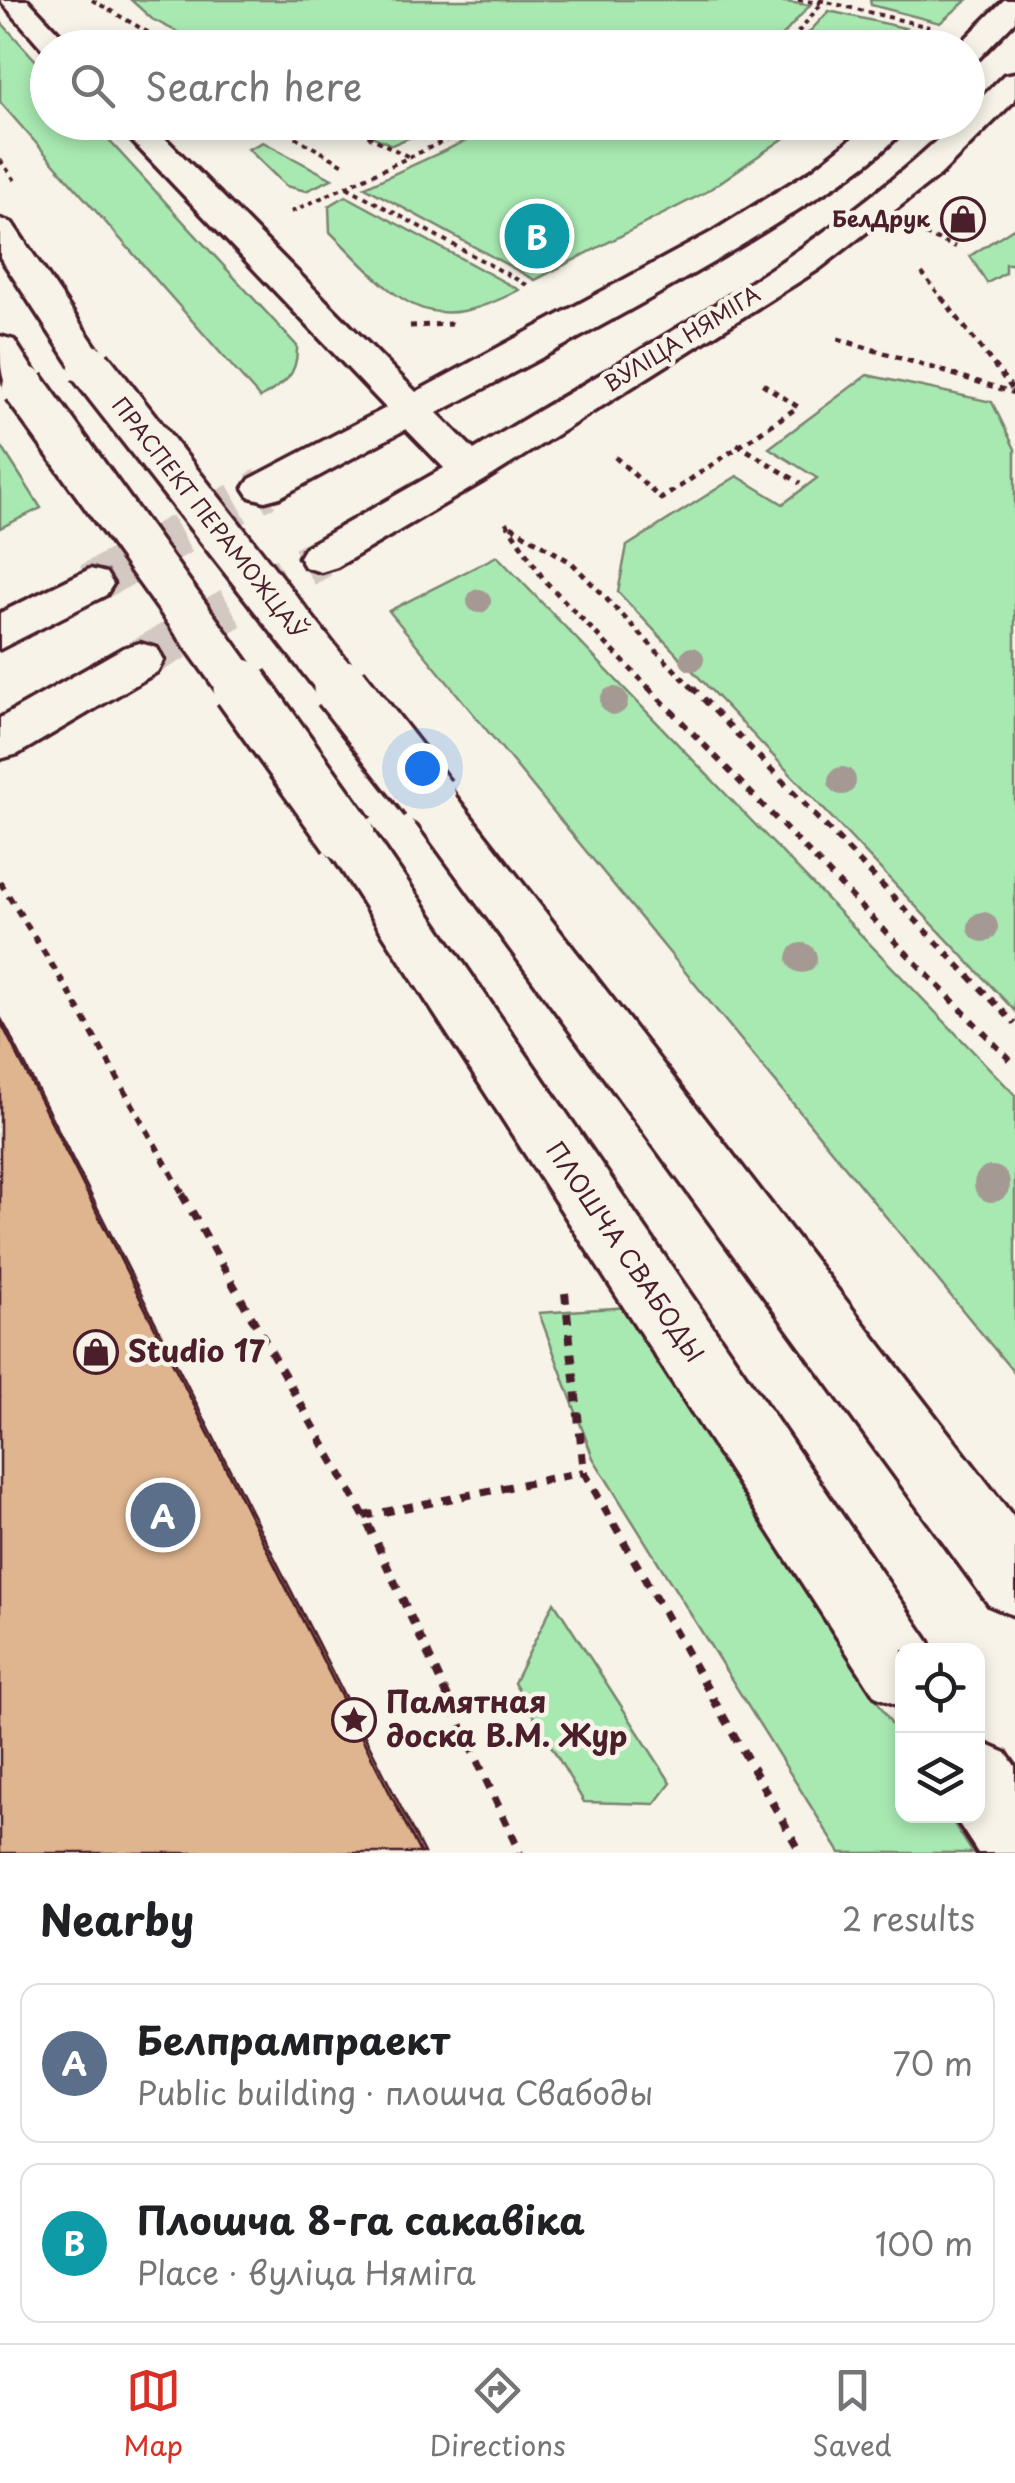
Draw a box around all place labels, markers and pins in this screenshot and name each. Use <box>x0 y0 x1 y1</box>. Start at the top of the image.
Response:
shop icon: БелДрук <box>940 196 986 242</box>
pin: B <box>504 198 570 274</box>
place label: БелДрук <box>832 201 931 234</box>
place label: Studio 17 <box>128 1327 265 1372</box>
shop icon: Studio 17 <box>73 1329 119 1375</box>
pin: A <box>130 1478 196 1552</box>
place label: Памятная доска В.М. Жур <box>386 1678 627 1757</box>
place icon: Памятная доска В.М. Жур <box>331 1697 377 1743</box>

